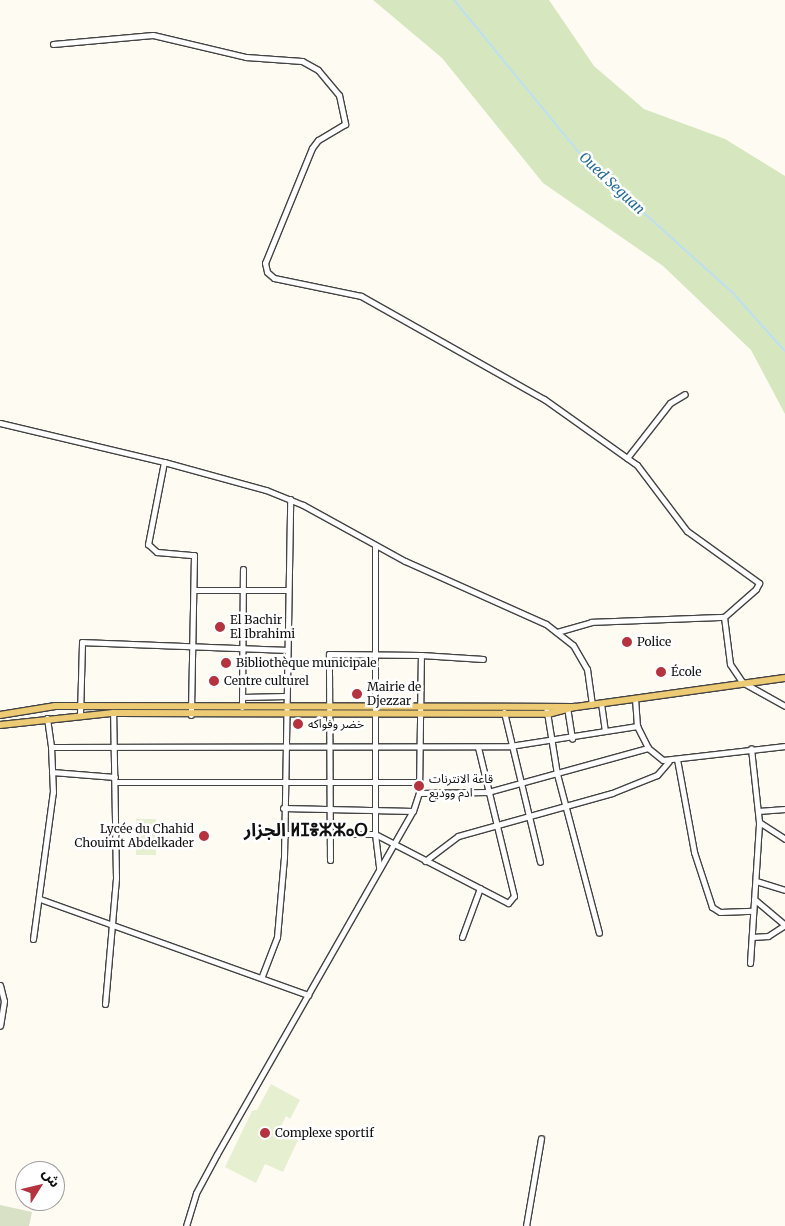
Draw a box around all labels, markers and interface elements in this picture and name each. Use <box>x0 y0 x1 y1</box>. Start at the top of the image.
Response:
water label: Oued Seguan <box>576 148 648 218</box>
place label: El Bachir El Ibrahimi <box>230 613 295 641</box>
marker: El Bachir El Ibrahimi <box>214 621 226 633</box>
place label: Police <box>637 635 671 649</box>
marker: Police <box>621 636 633 648</box>
place label: Bibliothèque municipale <box>236 656 377 670</box>
marker: Bibliothèque municipale <box>220 657 232 669</box>
place label: École <box>671 665 702 679</box>
marker: École <box>655 666 667 678</box>
place label: Centre culturel <box>224 674 309 688</box>
marker: Centre culturel <box>208 675 220 687</box>
place label: Mairie de Djezzar <box>367 680 421 708</box>
marker: Mairie de Djezzar <box>351 688 363 700</box>
place label: خضر وفواكه <box>308 717 364 731</box>
marker: خضر وفواكه <box>292 718 304 730</box>
place label: قاعة الانترنات ادم ووديع <box>429 772 493 800</box>
marker: قاعة الانترنات ادم ووديع <box>413 780 425 792</box>
district label: الجزار ⵍⵊⴻⵣⵣⴰⵔ <box>244 819 368 841</box>
place label: Lycée du Chahid Chouimt Abdelkader <box>75 822 194 850</box>
marker: Lycée du Chahid Chouimt Abdelkader <box>198 830 210 842</box>
place label: Complexe sportif <box>275 1126 374 1140</box>
marker: Complexe sportif <box>259 1127 271 1139</box>
north arrow <box>15 1161 65 1211</box>
text: ش <box>38 1165 64 1191</box>

